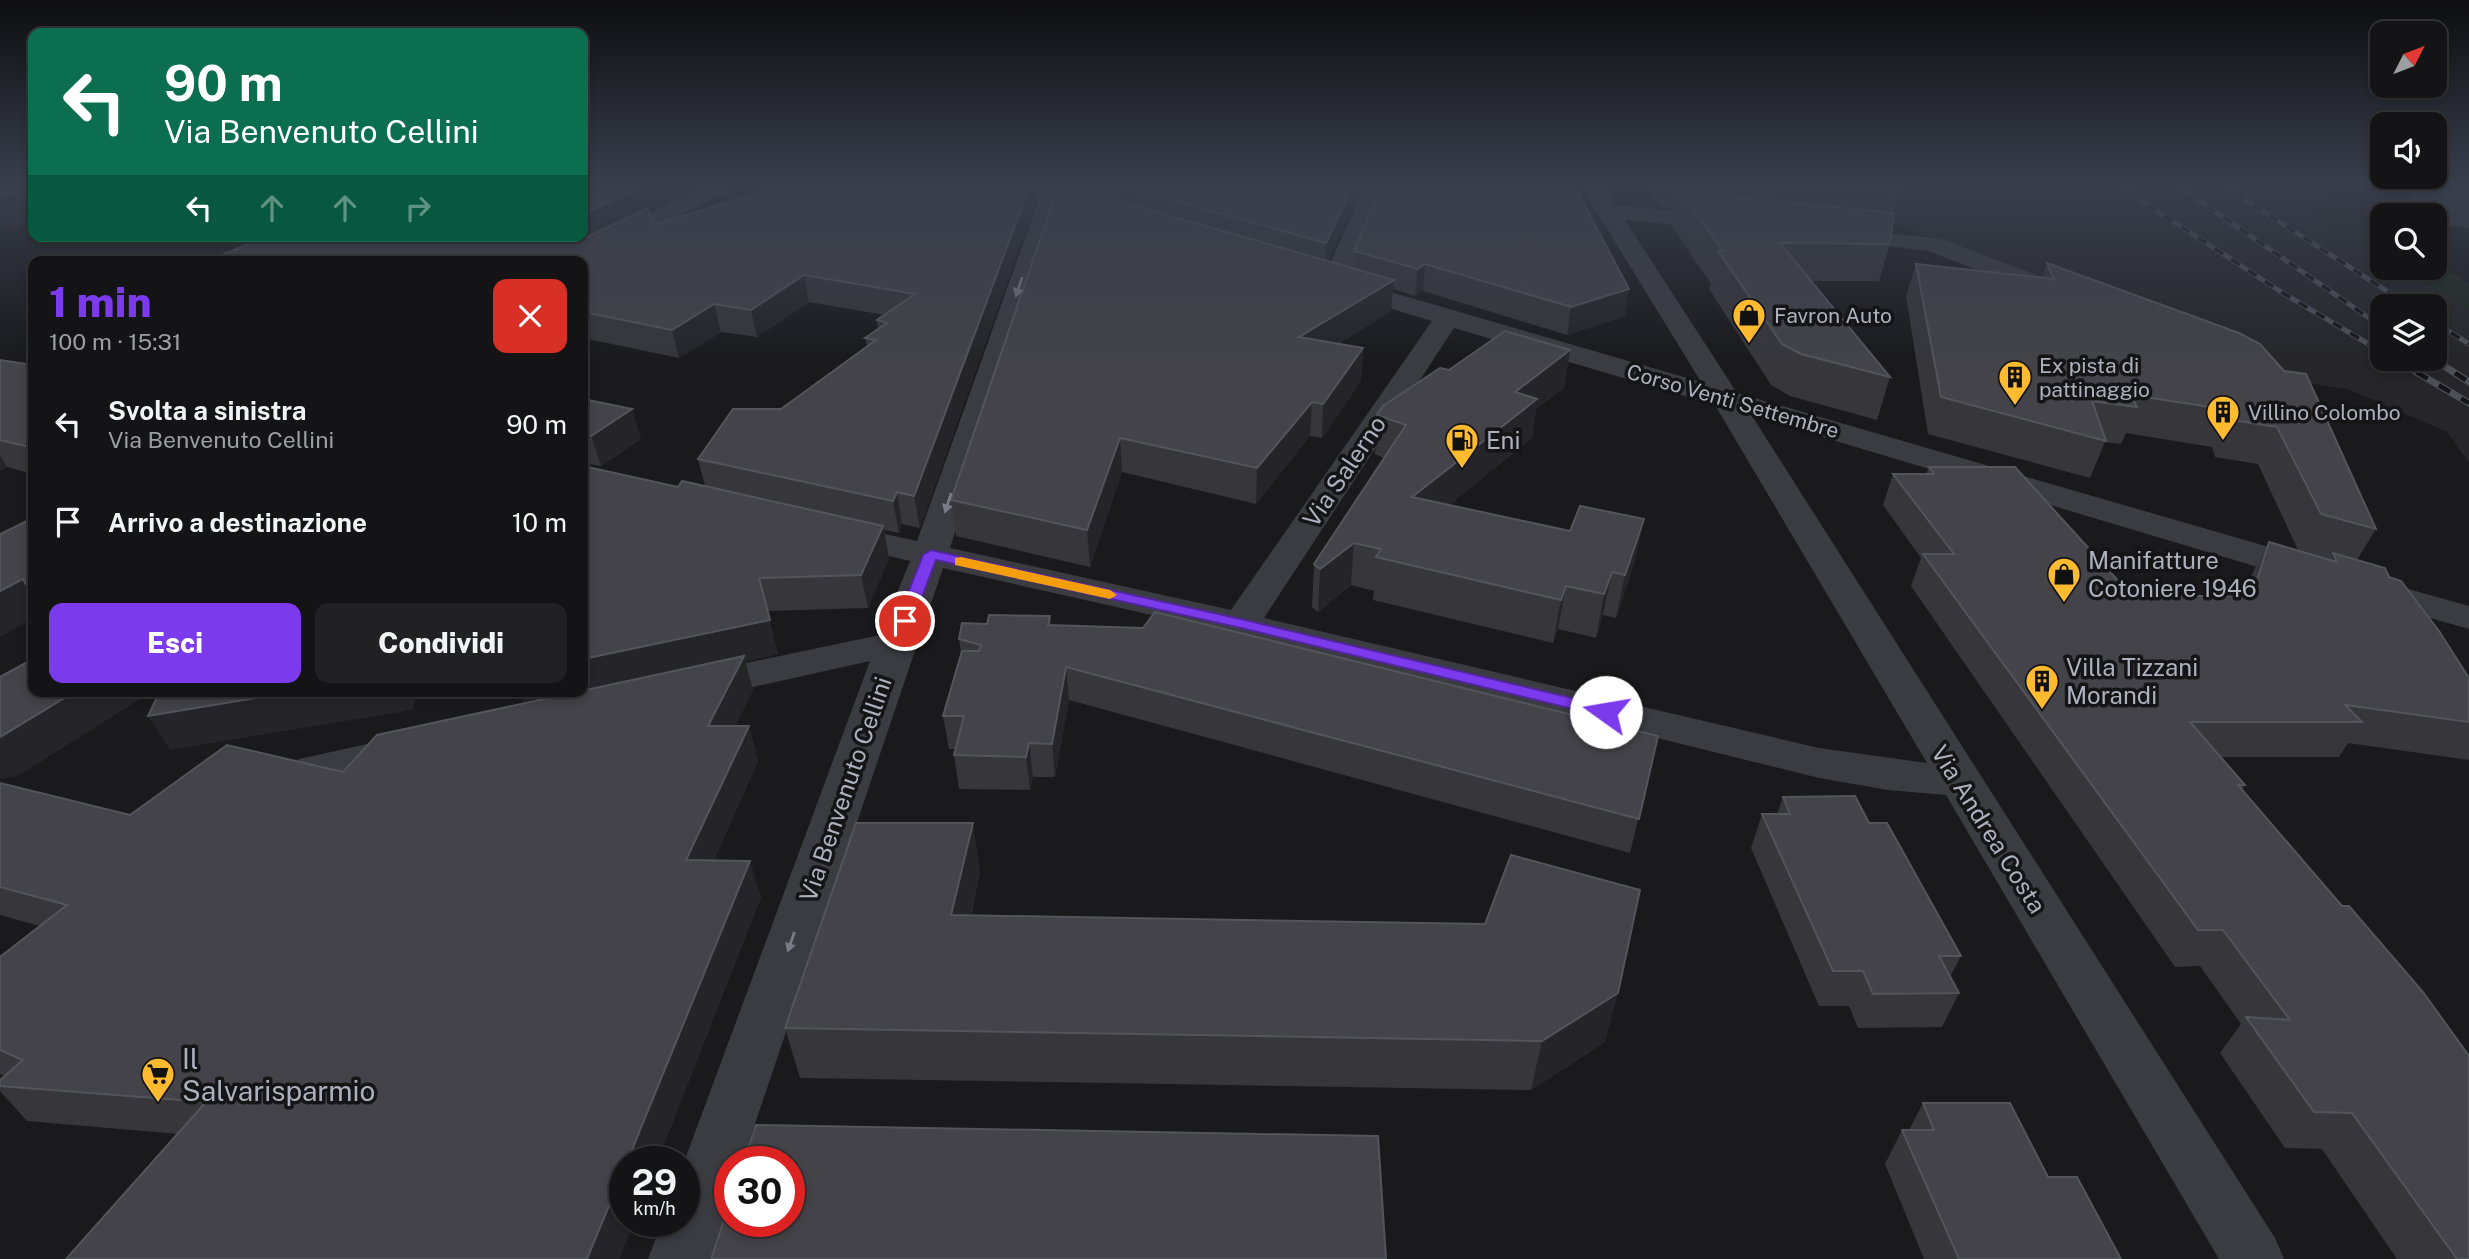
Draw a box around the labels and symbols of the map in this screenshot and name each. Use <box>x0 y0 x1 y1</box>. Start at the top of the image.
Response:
north arrow <box>2370 21 2446 98</box>
one-way arrow <box>1013 277 1024 298</box>
shop icon: Favron Auto <box>1730 296 1768 345</box>
place label: Favron Auto <box>1774 303 1892 328</box>
place label: Ex pista di pattinaggio <box>2039 353 2150 402</box>
building icon: Ex pista di pattinaggio <box>1996 358 2034 407</box>
street label: Corso Venti Settembre <box>1624 359 1842 443</box>
building icon: Villino Colombo <box>2204 393 2242 442</box>
place label: Villino Colombo <box>2248 400 2401 425</box>
street label: Via Salerno <box>1297 410 1391 532</box>
fuel station icon: Eni <box>1443 421 1481 470</box>
place label: Eni <box>1486 426 1520 454</box>
one-way arrow <box>942 493 953 514</box>
place label: Manifatture Cotoniere 1946 <box>2088 546 2257 602</box>
shop icon: Manifatture Cotoniere 1946 <box>2045 555 2083 604</box>
pin <box>875 591 935 651</box>
place label: Villa Tizzani Morandi <box>2066 653 2198 709</box>
building icon: Villa Tizzani Morandi <box>2023 662 2061 711</box>
street label: Via Benvenuto Cellini <box>793 673 897 905</box>
position arrow <box>1569 675 1643 749</box>
street label: Via Andrea Costa <box>1926 740 2052 918</box>
one-way arrow <box>785 931 796 952</box>
place label: Il Salvarisparmio <box>182 1042 375 1107</box>
supermarket icon: Il Salvarisparmio <box>139 1055 177 1104</box>
speed limit sign: 30 <box>714 1146 805 1237</box>

